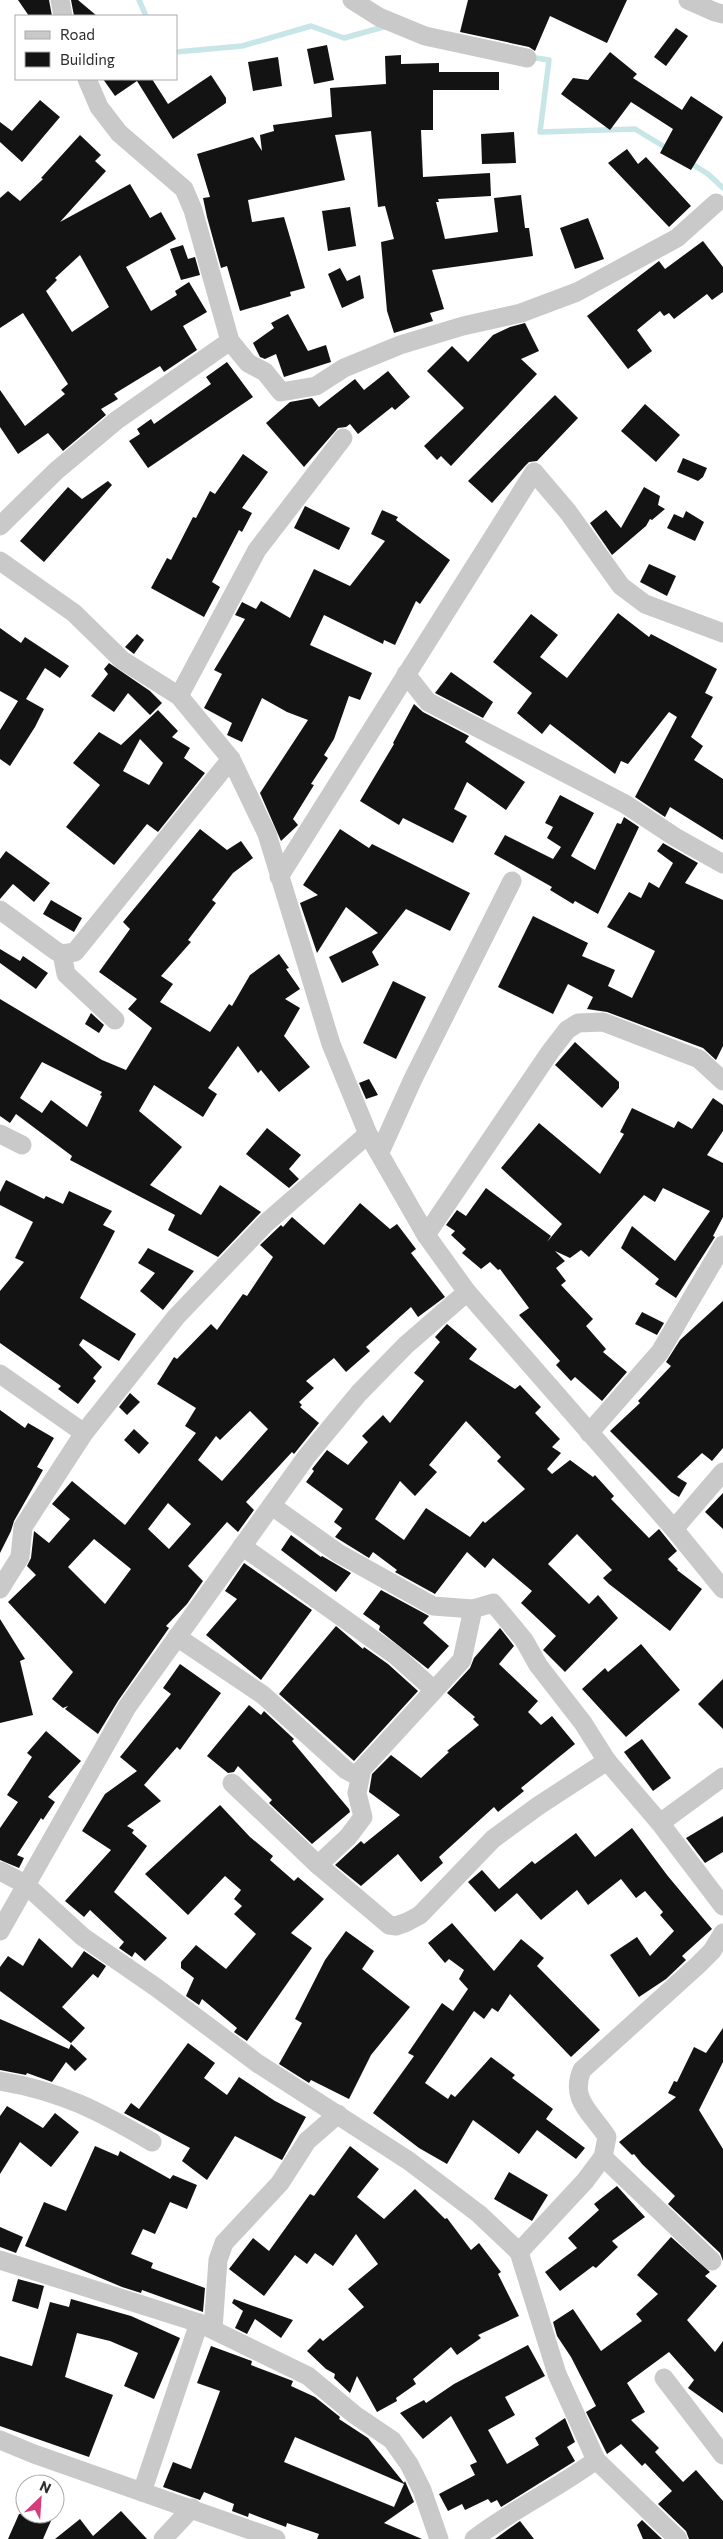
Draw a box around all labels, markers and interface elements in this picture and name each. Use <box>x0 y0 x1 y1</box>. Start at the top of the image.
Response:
legend <box>15 15 178 80</box>
text: Road <box>60 25 95 43</box>
text: Building <box>60 50 115 68</box>
north arrow <box>15 2474 65 2524</box>
text: N <box>37 2477 54 2497</box>

